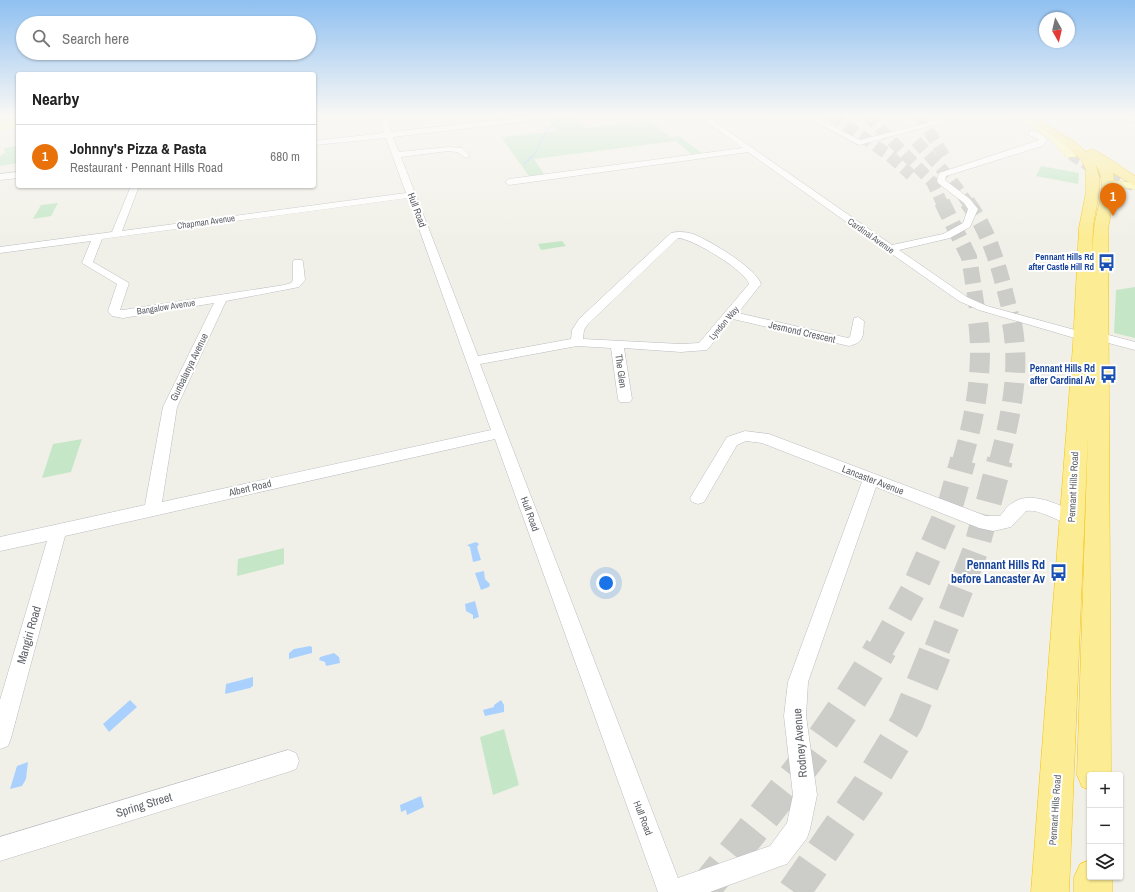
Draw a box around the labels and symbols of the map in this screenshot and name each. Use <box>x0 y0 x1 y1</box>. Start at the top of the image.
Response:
north arrow <box>1039 12 1075 48</box>
pin: 1 <box>1100 183 1126 216</box>
street label: Hull Road <box>405 191 429 229</box>
street label: Chapman Avenue <box>176 212 236 232</box>
street label: Cardinal Avenue <box>845 215 897 257</box>
place label: Pennant Hills Rd after Castle Hill Rd <box>1028 251 1094 273</box>
bus stop icon: Pennant Hills Rd after Castle Hill Rd <box>1097 252 1117 272</box>
street label: Bangalow Avenue <box>136 296 196 318</box>
street label: Lyndon Way <box>706 303 742 342</box>
street label: Jesmond Crescent <box>767 318 837 346</box>
street label: Gunbalanya Avenue <box>167 331 211 403</box>
street label: The Glen <box>612 353 630 389</box>
place label: Pennant Hills Rd after Cardinal Av <box>1030 362 1095 387</box>
bus stop icon: Pennant Hills Rd after Cardinal Av <box>1098 364 1118 384</box>
street label: Pennant Hills Road <box>1065 451 1081 523</box>
street label: Lancaster Avenue <box>840 462 906 498</box>
street label: Albert Road <box>226 477 273 499</box>
street label: Hull Road <box>518 495 542 533</box>
place label: Pennant Hills Rd before Lancaster Av <box>951 557 1046 587</box>
bus stop icon: Pennant Hills Rd before Lancaster Av <box>1048 562 1068 582</box>
your location <box>596 573 616 593</box>
street label: Mangiri Road <box>13 604 45 666</box>
street label: Rodney Avenue <box>789 708 811 778</box>
street label: Pennant Hills Road <box>1046 774 1064 846</box>
street label: Spring Street <box>114 789 174 821</box>
street label: Hull Road <box>630 799 656 837</box>

